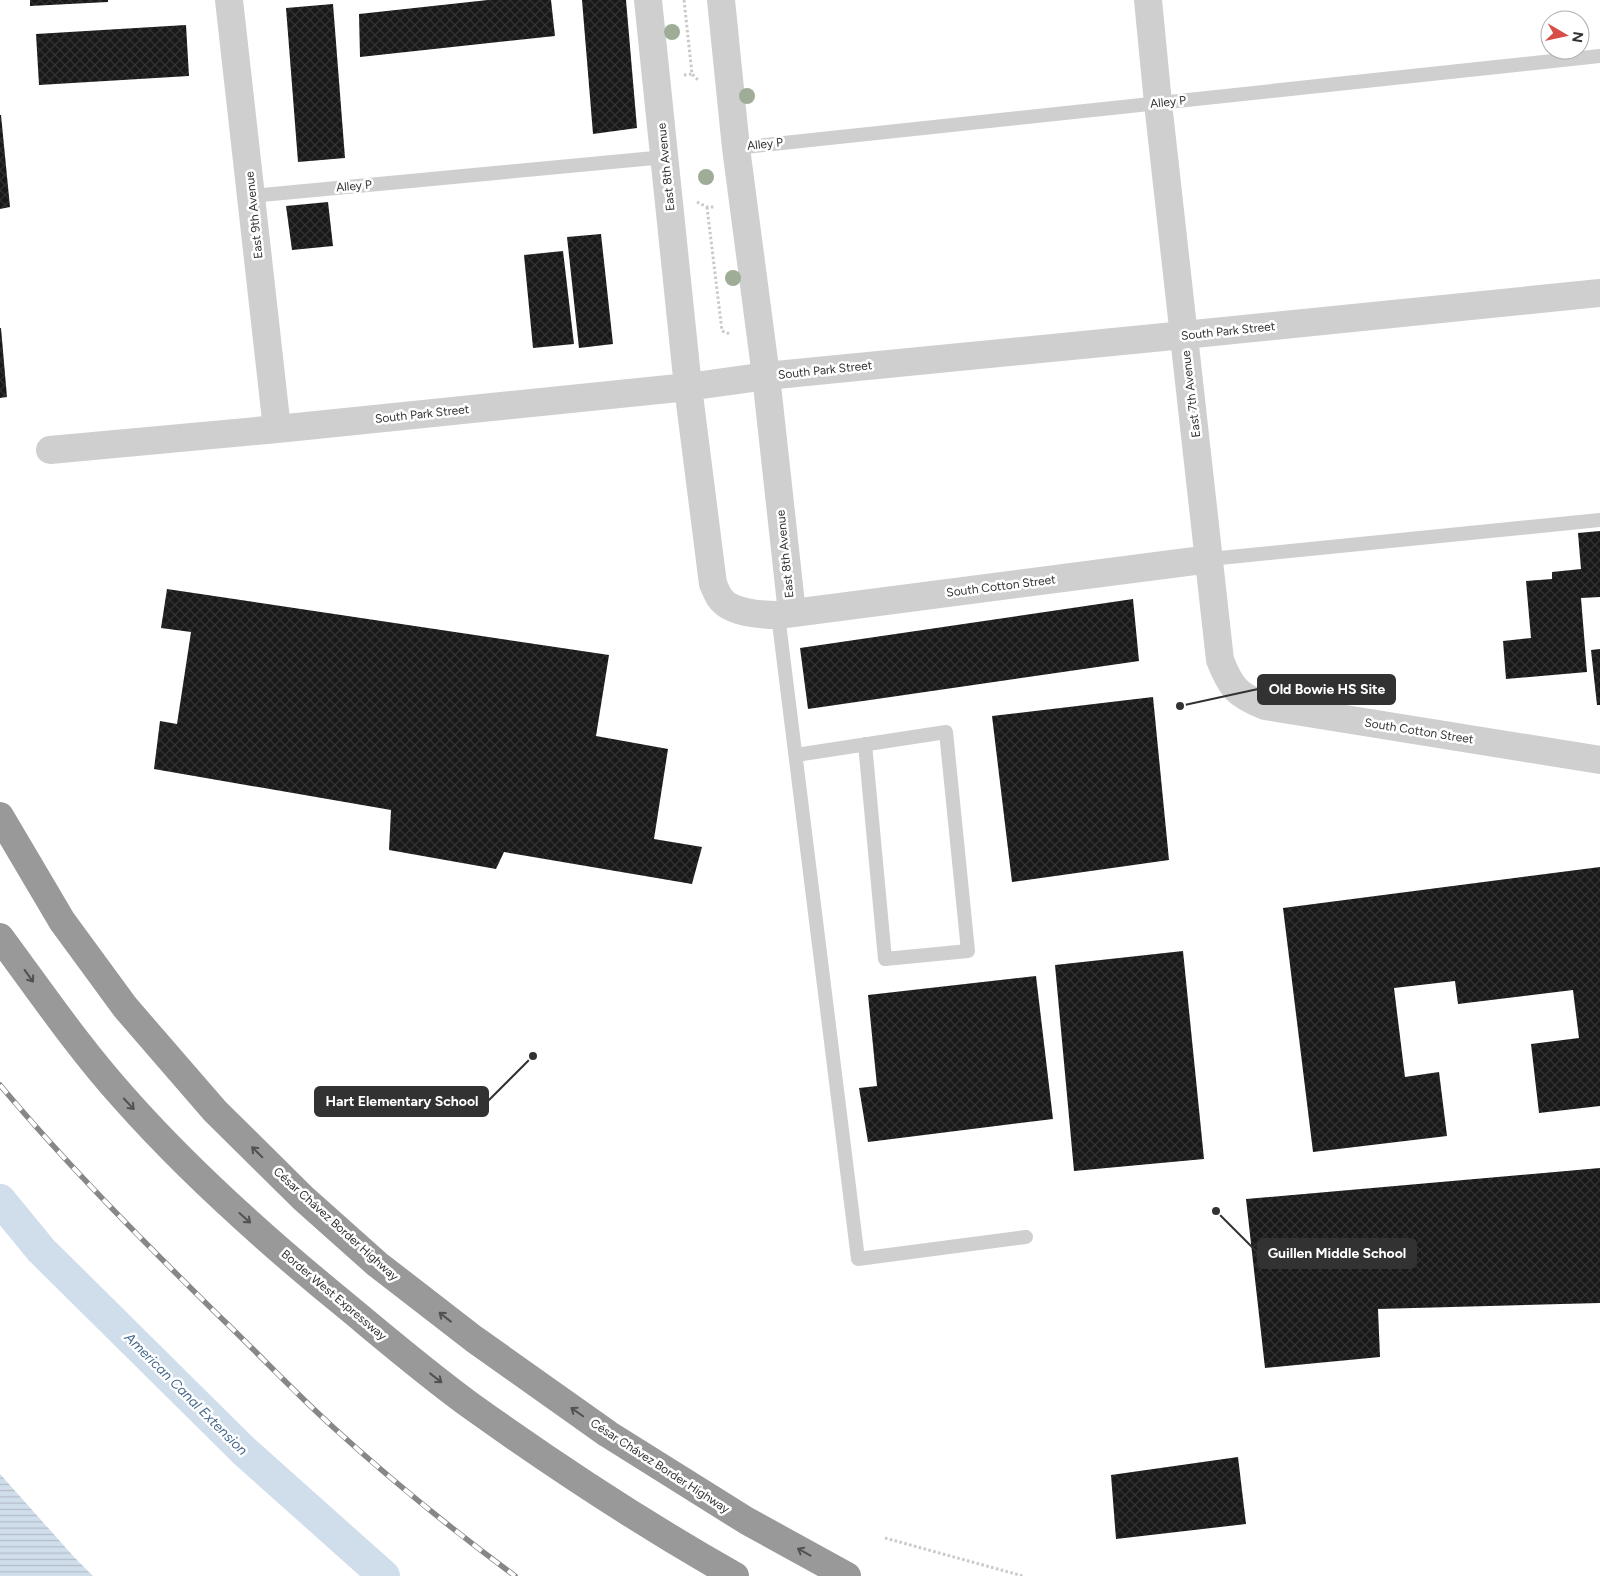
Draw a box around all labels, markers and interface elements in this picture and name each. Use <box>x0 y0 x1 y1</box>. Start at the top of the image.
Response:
north arrow <box>1540 10 1590 60</box>
text: N <box>1568 30 1587 44</box>
street label: Alley P <box>1149 93 1187 111</box>
street label: East 8th Avenue <box>654 122 678 212</box>
street label: Alley P <box>746 135 784 153</box>
street label: East 9th Avenue <box>242 170 266 259</box>
street label: Alley P <box>335 177 373 195</box>
street label: South Park Street <box>1180 319 1276 343</box>
street label: East 7th Avenue <box>1179 349 1203 438</box>
street label: South Park Street <box>777 358 873 382</box>
street label: South Park Street <box>374 402 470 426</box>
street label: East 8th Avenue <box>773 509 797 599</box>
street label: South Cotton Street <box>946 572 1057 600</box>
callout: Old Bowie HS Site <box>1258 675 1395 704</box>
text: Old Bowie HS Site <box>1269 681 1386 698</box>
street label: South Cotton Street <box>1364 715 1475 747</box>
one-way arrow <box>23 969 34 982</box>
callout: Hart Elementary School <box>315 1087 488 1116</box>
text: Hart Elementary School <box>325 1093 479 1110</box>
one-way arrow <box>123 1097 135 1110</box>
one-way arrow <box>251 1146 263 1158</box>
street label: César Chávez Border Highway <box>271 1164 402 1284</box>
one-way arrow <box>238 1212 251 1224</box>
callout: Guillen Middle School <box>1258 1239 1416 1268</box>
text: Guillen Middle School <box>1268 1245 1406 1262</box>
street label: Border West Expressway <box>279 1247 390 1344</box>
one-way arrow <box>439 1311 452 1322</box>
water label: American Canal Extension <box>120 1328 251 1459</box>
one-way arrow <box>429 1373 442 1384</box>
one-way arrow <box>570 1407 584 1417</box>
street label: César Chávez Border Highway <box>588 1416 733 1517</box>
one-way arrow <box>797 1547 812 1557</box>

